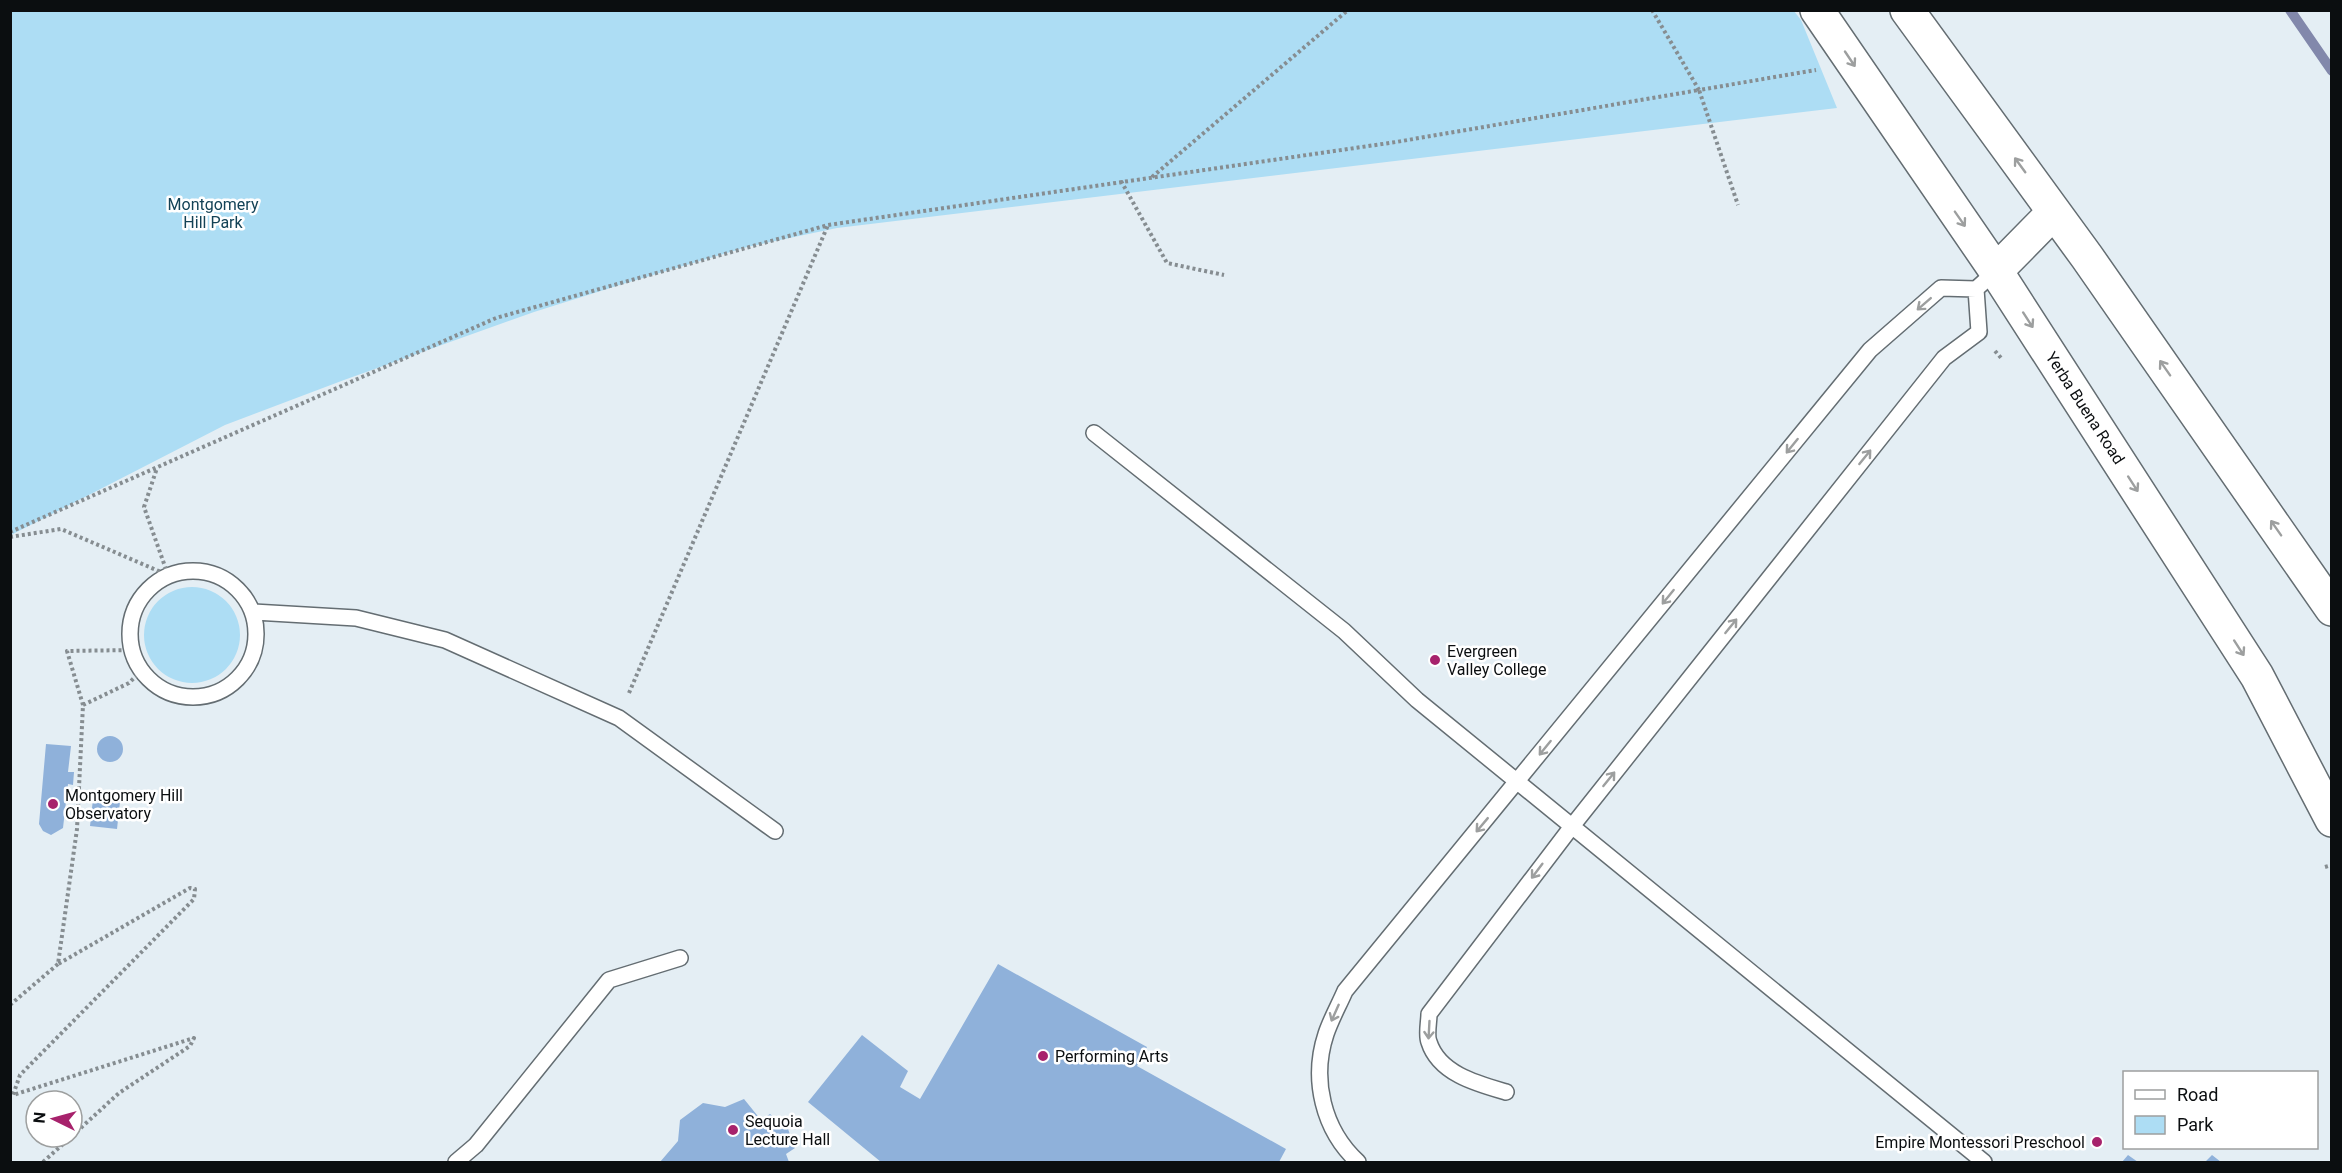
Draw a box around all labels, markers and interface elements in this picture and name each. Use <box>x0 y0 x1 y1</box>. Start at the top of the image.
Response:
one-way arrow <box>1844 50 1856 67</box>
one-way arrow <box>2013 158 2026 174</box>
park label: Montgomery Hill Park <box>168 195 259 232</box>
one-way arrow <box>1954 211 1966 227</box>
one-way arrow <box>1917 297 1932 311</box>
one-way arrow <box>2022 311 2034 328</box>
street label: Yerba Buena Road <box>2042 348 2128 468</box>
one-way arrow <box>2159 360 2171 376</box>
one-way arrow <box>1785 438 1798 454</box>
one-way arrow <box>1859 450 1872 466</box>
one-way arrow <box>2128 475 2140 492</box>
one-way arrow <box>2270 520 2282 536</box>
one-way arrow <box>1662 589 1675 605</box>
one-way arrow <box>1724 618 1737 634</box>
one-way arrow <box>2233 639 2245 655</box>
place label: Evergreen Valley College <box>1447 642 1547 679</box>
marker: Evergreen Valley College <box>1428 653 1442 667</box>
one-way arrow <box>1539 740 1552 756</box>
one-way arrow <box>1603 771 1616 787</box>
place label: Montgomery Hill Observatory <box>65 786 183 823</box>
marker: Montgomery Hill Observatory <box>46 797 60 811</box>
one-way arrow <box>1475 817 1488 833</box>
one-way arrow <box>1531 863 1544 879</box>
one-way arrow <box>1329 1004 1340 1022</box>
one-way arrow <box>1423 1019 1434 1039</box>
place label: Performing Arts <box>1055 1047 1169 1066</box>
marker: Performing Arts <box>1036 1049 1050 1063</box>
legend <box>2123 1071 2318 1149</box>
text: Road <box>2177 1084 2218 1105</box>
north arrow <box>24 1089 84 1149</box>
text: N <box>30 1111 50 1124</box>
place label: Sequoia Lecture Hall <box>745 1112 830 1149</box>
text: Park <box>2177 1114 2214 1135</box>
marker: Sequoia Lecture Hall <box>726 1123 740 1137</box>
place label: Empire Montessori Preschool <box>1875 1133 2085 1152</box>
marker: Empire Montessori Preschool <box>2090 1135 2104 1149</box>

